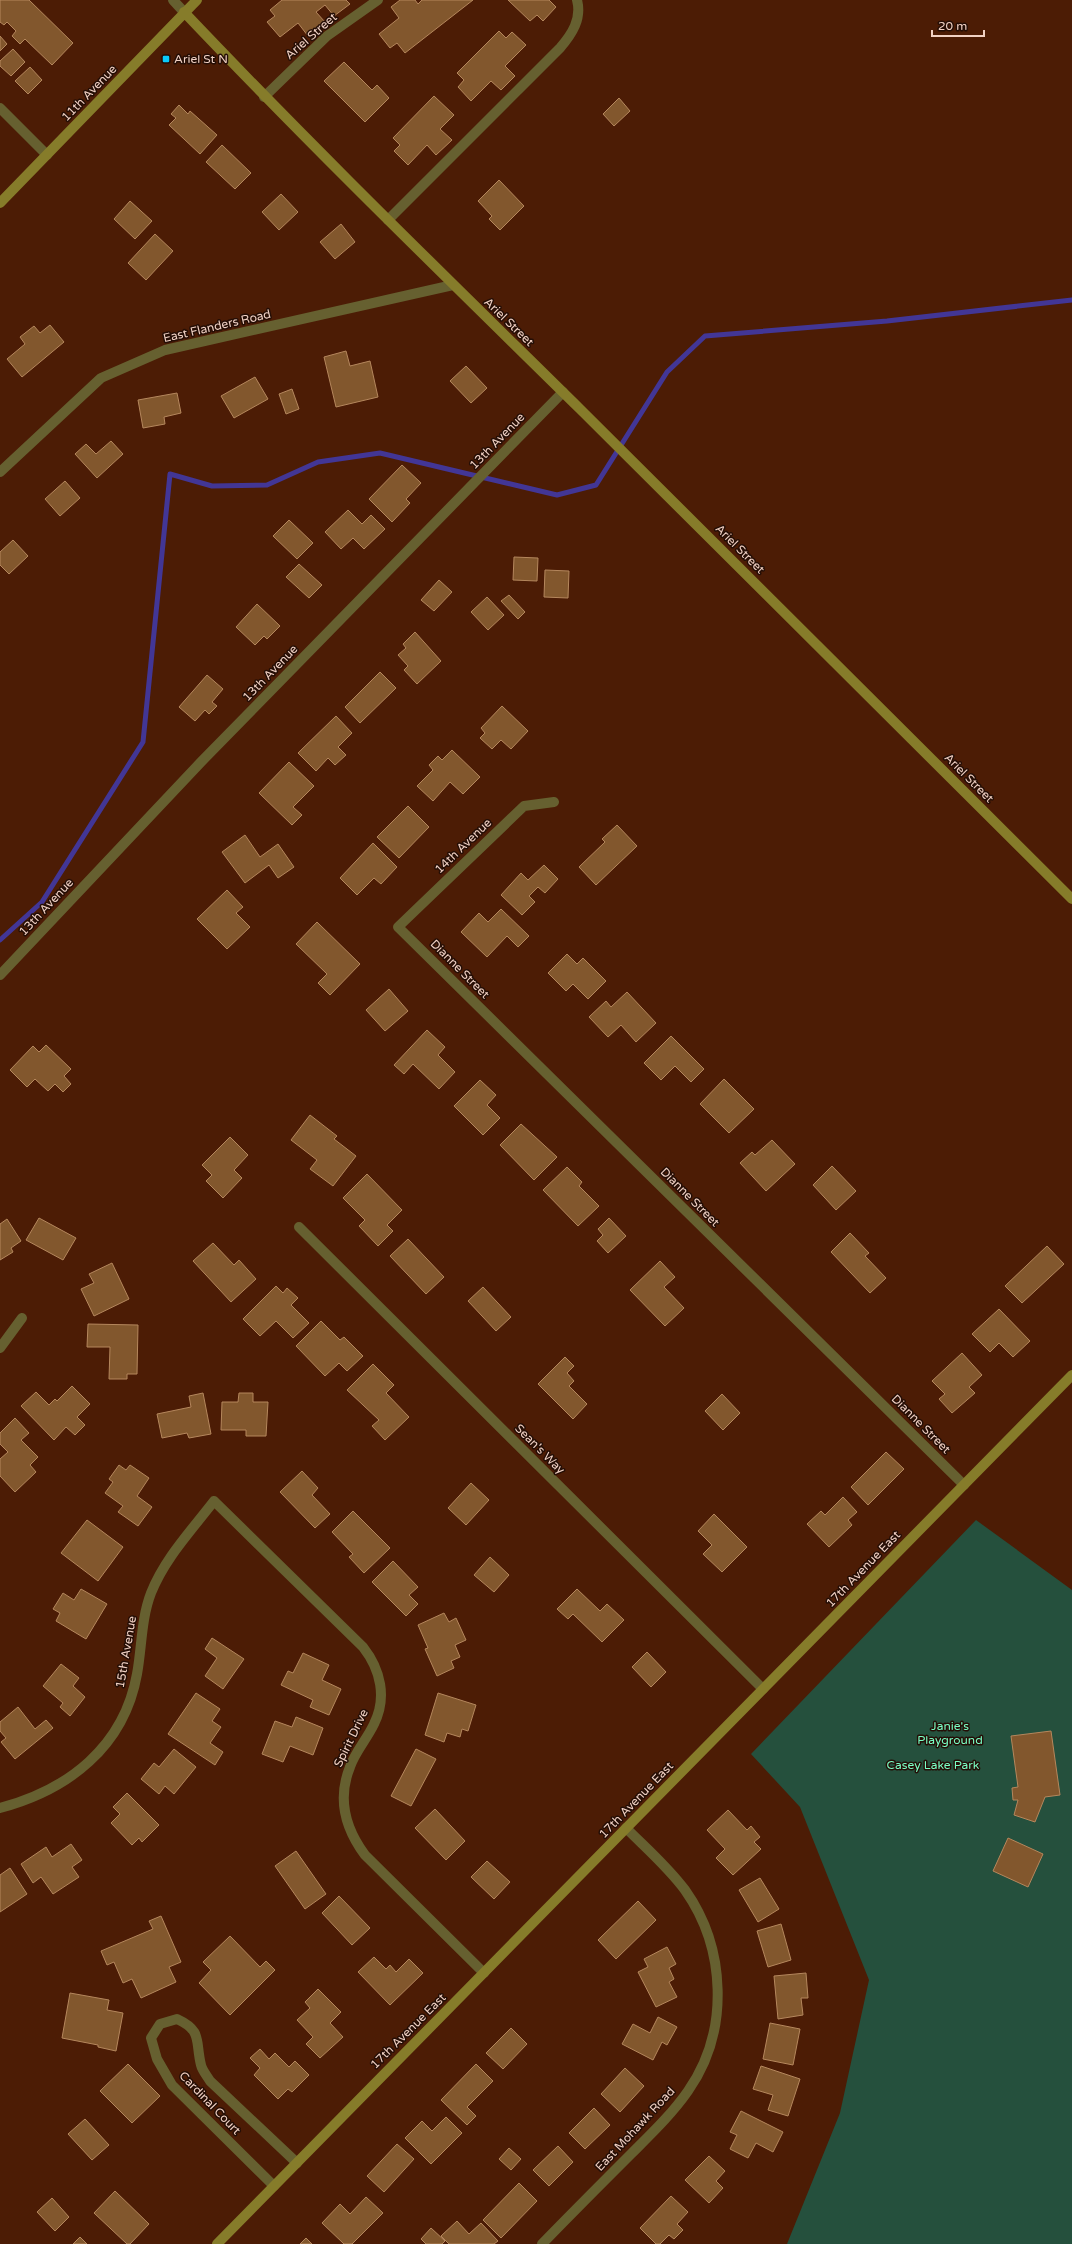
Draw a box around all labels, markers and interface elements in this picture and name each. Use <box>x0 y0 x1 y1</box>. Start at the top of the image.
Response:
street label: Ariel Street <box>282 10 340 62</box>
scale bar <box>932 12 984 38</box>
text: 20 m <box>938 19 967 33</box>
place label: Ariel St N <box>174 52 228 66</box>
marker: Ariel St N <box>161 54 171 64</box>
street label: 11th Avenue <box>59 62 120 124</box>
street label: Ariel Street <box>481 295 537 349</box>
street label: East Flanders Road <box>162 307 272 345</box>
street label: 13th Avenue <box>467 410 528 472</box>
street label: Ariel Street <box>713 522 768 577</box>
street label: 13th Avenue <box>240 642 301 704</box>
street label: Ariel Street <box>942 751 997 806</box>
street label: 14th Avenue <box>432 815 494 876</box>
street label: 13th Avenue <box>16 875 76 938</box>
street label: Dianne Street <box>428 937 493 1002</box>
street label: Dianne Street <box>658 1165 723 1230</box>
street label: Dianne Street <box>889 1392 954 1457</box>
street label: Sean's Way <box>512 1421 568 1477</box>
street label: 17th Avenue East <box>823 1528 903 1610</box>
street label: 15th Avenue <box>113 1615 139 1689</box>
street label: Spirit Drive <box>331 1707 371 1769</box>
park label: Janie's Playground <box>917 1719 983 1747</box>
park label: Casey Lake Park <box>887 1758 980 1772</box>
street label: 17th Avenue East <box>596 1759 676 1841</box>
street label: 17th Avenue East <box>367 1990 449 2072</box>
street label: Cardinal Court <box>176 2069 244 2138</box>
street label: East Mohawk Road <box>592 2084 678 2174</box>

